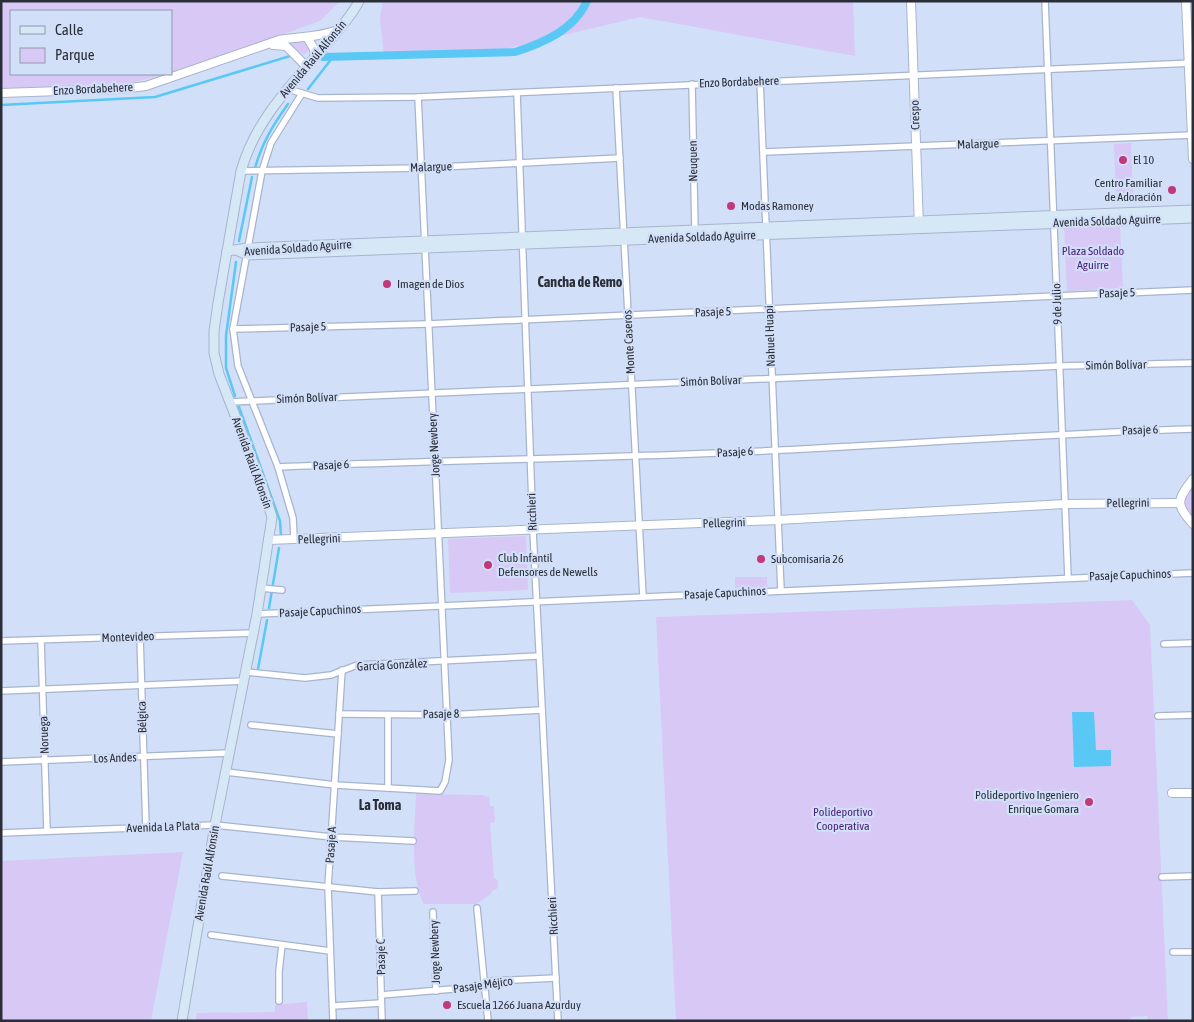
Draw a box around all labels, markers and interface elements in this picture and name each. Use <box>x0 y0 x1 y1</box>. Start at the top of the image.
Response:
legend <box>10 10 172 75</box>
street label: Avenida Raúl Alfonsín <box>277 18 349 100</box>
text: Calle <box>55 21 84 38</box>
text: Parque <box>55 46 95 63</box>
street label: Enzo Bordabehere <box>699 74 779 90</box>
street label: Enzo Bordabehere <box>53 80 133 98</box>
street label: Crespo <box>907 99 923 130</box>
street label: Malargue <box>957 136 999 152</box>
street label: Neuquen <box>686 140 700 182</box>
place label: El 10 <box>1133 153 1155 167</box>
marker: El 10 <box>1117 154 1129 166</box>
street label: Malargue <box>410 159 452 175</box>
place label: Centro Familiar de Adoración <box>1094 176 1162 204</box>
marker: Centro Familiar de Adoración <box>1166 184 1178 196</box>
place label: Modas Ramoney <box>741 199 814 213</box>
marker: Modas Ramoney <box>725 200 737 212</box>
street label: Avenida Soldado Aguirre <box>1053 212 1161 230</box>
street label: Avenida Soldado Aguirre <box>648 228 756 246</box>
street label: Avenida Soldado Aguirre <box>244 237 352 259</box>
park label: Plaza Soldado Aguirre <box>1062 244 1125 272</box>
district label: Cancha de Remo <box>538 274 623 290</box>
place label: Imagen de Dios <box>397 277 464 291</box>
marker: Imagen de Dios <box>381 278 393 290</box>
street label: 9 de Julio <box>1049 283 1065 325</box>
street label: Pasaje 5 <box>1099 285 1135 301</box>
street label: Pasaje 5 <box>695 304 731 320</box>
street label: Nahuel Huapi <box>762 305 778 367</box>
street label: Monte Caseros <box>620 310 638 374</box>
street label: Pasaje 5 <box>290 319 326 335</box>
street label: Simón Bolívar <box>1085 357 1147 373</box>
street label: Simón Bolívar <box>680 373 742 389</box>
street label: Simón Bolívar <box>276 390 338 406</box>
street label: Jorge Newbery <box>425 413 443 477</box>
street label: Avenida Raúl Alfonsín <box>229 415 275 511</box>
street label: Pasaje 6 <box>1122 422 1159 438</box>
street label: Pasaje 6 <box>716 444 754 460</box>
street label: Pasaje 6 <box>312 457 350 473</box>
street label: Ricchieri <box>524 493 540 531</box>
street label: Pellegrini <box>1106 496 1150 510</box>
street label: Pellegrini <box>702 515 746 531</box>
street label: Pellegrini <box>297 531 341 547</box>
place label: Club Infantil Defensores de Newells <box>498 551 598 579</box>
place label: Subcomisaria 26 <box>771 552 844 566</box>
marker: Subcomisaria 26 <box>755 553 767 565</box>
marker: Club Infantil Defensores de Newells <box>482 559 494 571</box>
street label: Pasaje Capuchinos <box>1089 567 1171 583</box>
street label: Pasaje Capuchinos <box>684 584 766 602</box>
street label: Pasaje Capuchinos <box>279 602 361 620</box>
street label: Montevideo <box>101 629 155 645</box>
street label: García González <box>356 656 428 674</box>
street label: Bélgica <box>134 701 150 733</box>
street label: Pasaje 8 <box>423 707 460 721</box>
street label: Noruega <box>36 716 52 754</box>
street label: Los Andes <box>93 750 137 766</box>
place label: Polideportivo Ingeniero Enrique Gomara <box>975 788 1079 816</box>
marker: Polideportivo Ingeniero Enrique Gomara <box>1083 796 1095 808</box>
district label: La Toma <box>359 797 402 813</box>
park label: Polideportivo Cooperativa <box>813 805 873 833</box>
street label: Avenida La Plata <box>126 819 200 835</box>
street label: Avenida Raúl Alfonsín <box>192 824 222 922</box>
street label: Pasaje A <box>323 826 339 864</box>
street label: Ricchieri <box>545 897 561 935</box>
street label: Jorge Newbery <box>427 920 443 984</box>
street label: Pasaje C <box>374 938 388 975</box>
street label: Pasaje Méjico <box>452 974 514 996</box>
place label: Escuela 1266 Juana Azurduy <box>457 998 581 1012</box>
marker: Escuela 1266 Juana Azurduy <box>441 999 453 1011</box>

